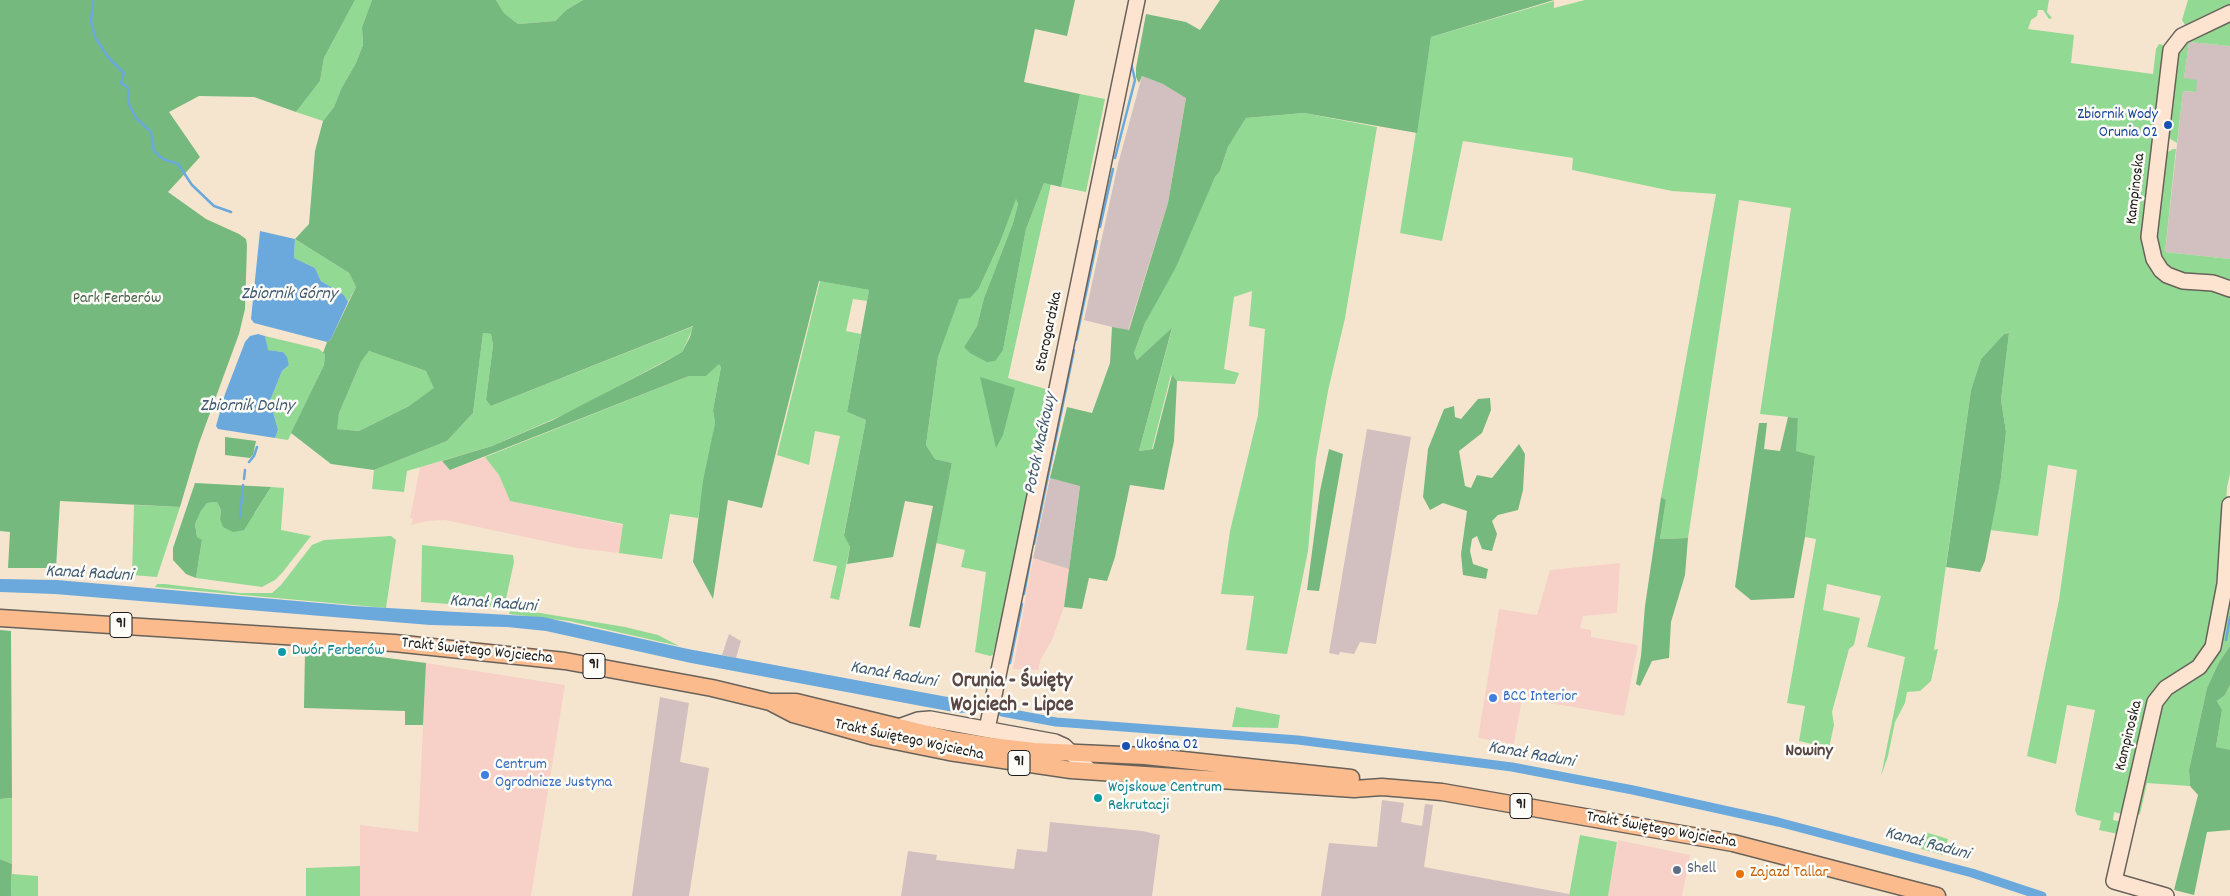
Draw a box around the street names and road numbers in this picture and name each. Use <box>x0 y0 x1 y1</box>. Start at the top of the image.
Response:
street label: Kampinoska <box>2123 152 2151 226</box>
street label: Starogardzka <box>1032 290 1068 374</box>
road number: 91 <box>110 612 132 638</box>
street label: Trakt Świętego Wojciecha <box>401 635 553 669</box>
road number: 91 <box>583 654 605 678</box>
street label: Kampinoska <box>2112 699 2148 773</box>
street label: Trakt Świętego Wojciecha <box>833 716 985 766</box>
road number: 91 <box>1008 750 1030 776</box>
road number: 91 <box>1510 794 1532 818</box>
street label: Trakt Świętego Wojciecha <box>1585 808 1737 854</box>

